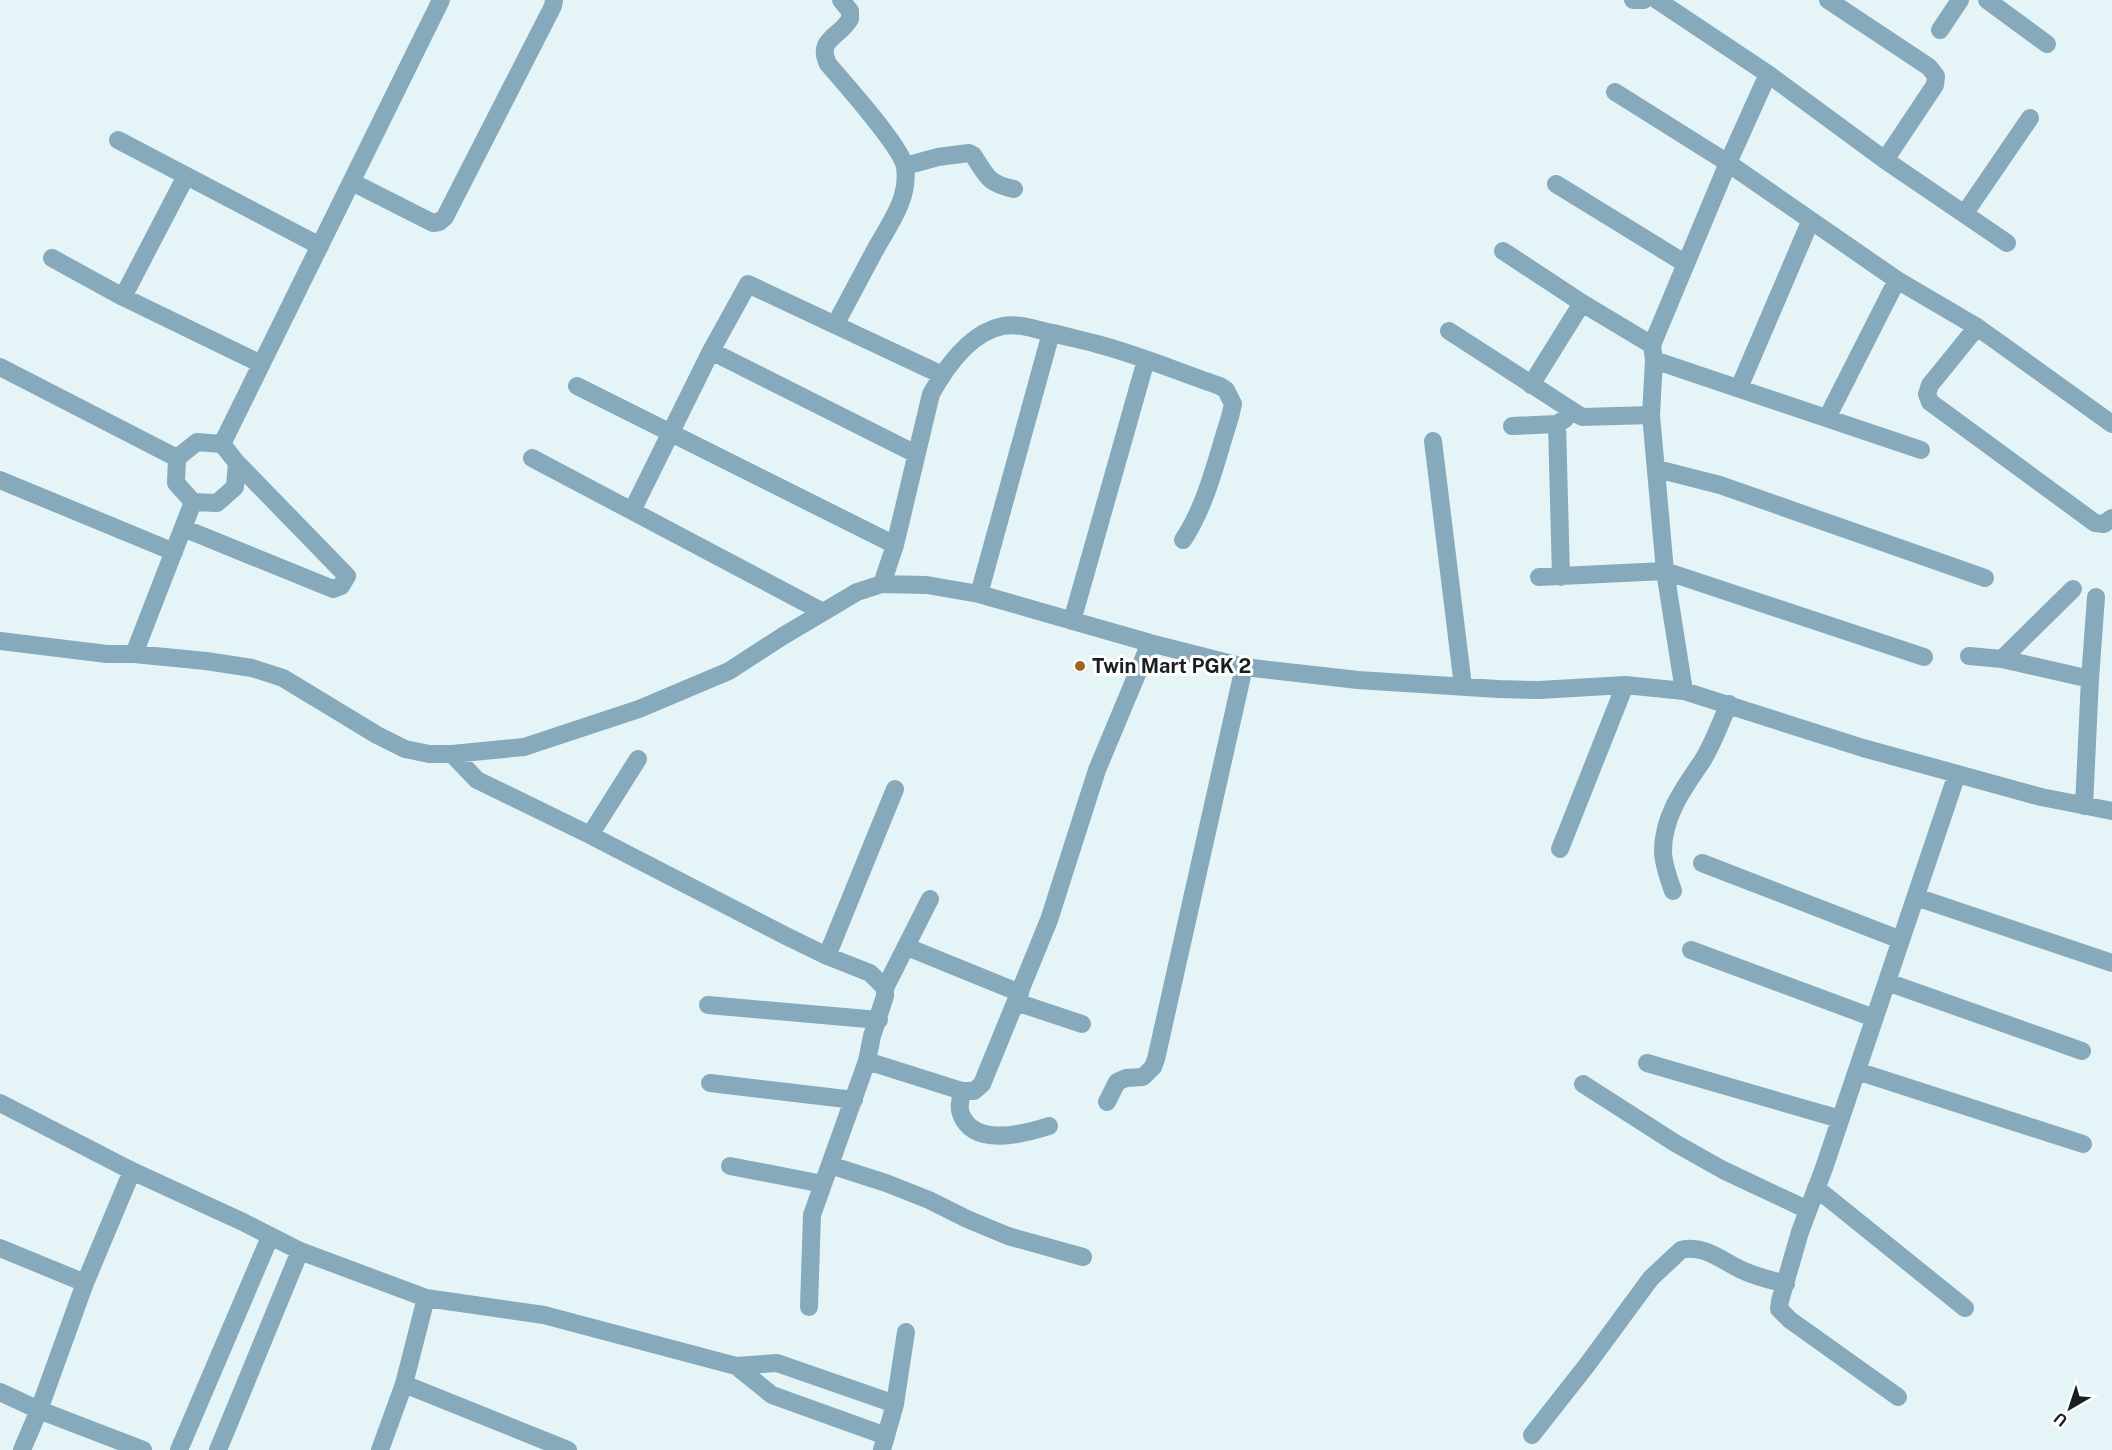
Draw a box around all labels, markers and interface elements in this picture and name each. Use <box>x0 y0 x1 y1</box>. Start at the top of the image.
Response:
place label: Twin Mart PGK 2 <box>1092 654 1251 678</box>
marker: Twin Mart PGK 2 <box>1073 659 1087 673</box>
north arrow <box>2040 1378 2100 1438</box>
text: U <box>2050 1408 2071 1430</box>

